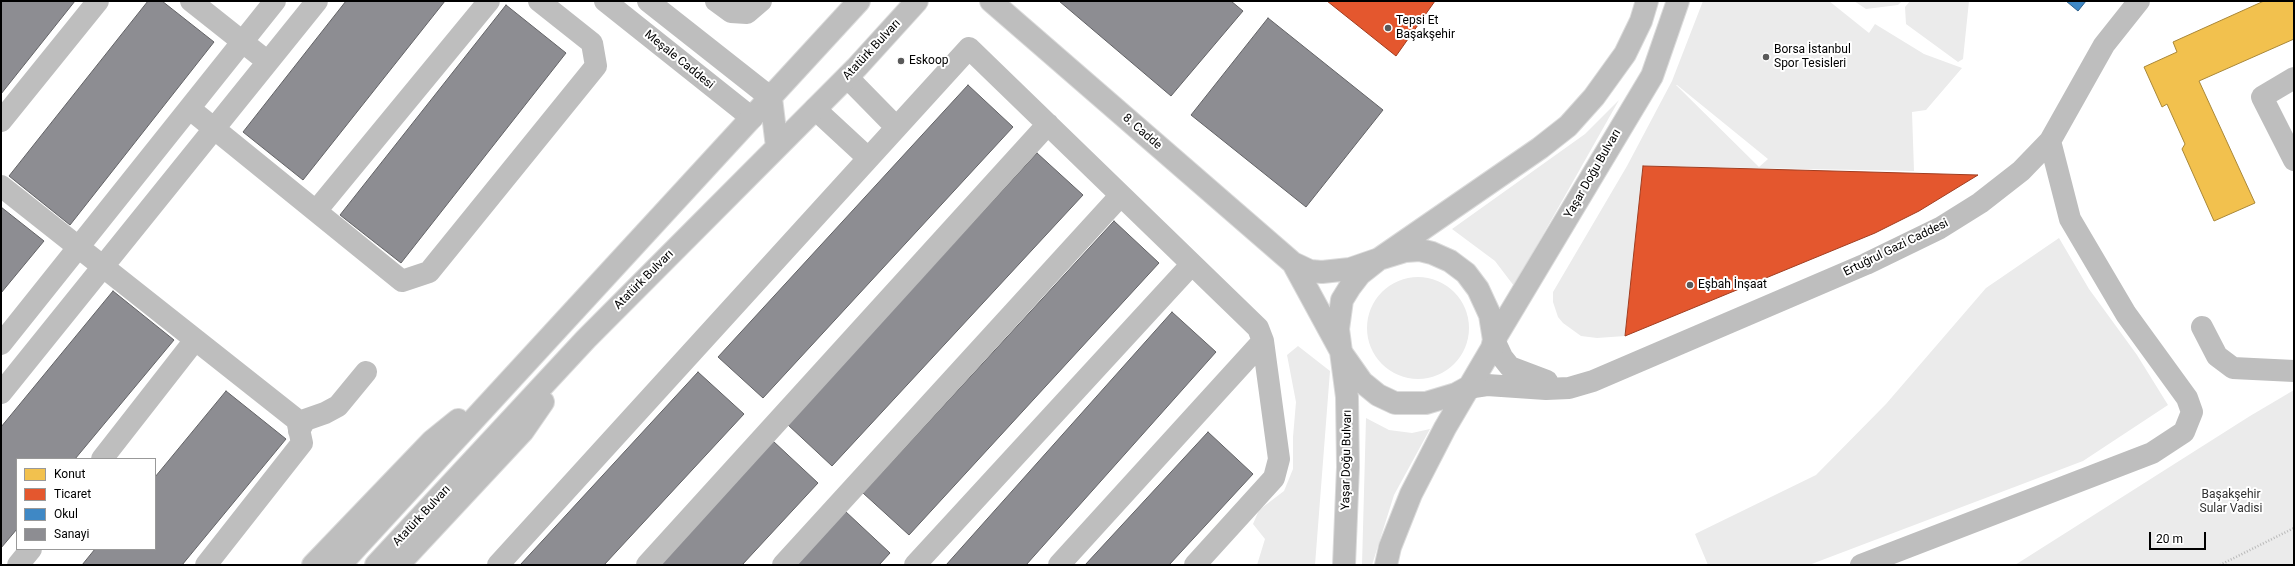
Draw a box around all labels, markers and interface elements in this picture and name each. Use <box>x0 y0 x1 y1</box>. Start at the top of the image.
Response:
place label: Tepsi Et Başakşehir <box>1396 14 1455 42</box>
street label: Atatürk Bulvarı <box>840 17 904 83</box>
marker: Tepsi Et Başakşehir <box>1383 23 1393 33</box>
street label: Meşale Caddesi <box>641 28 717 92</box>
place label: Borsa İstanbul Spor Tesisleri <box>1774 43 1851 71</box>
marker: Borsa İstanbul Spor Tesisleri <box>1761 52 1771 62</box>
place label: Eskoop <box>909 54 949 68</box>
marker: Eskoop <box>896 56 906 66</box>
street label: 8. Cadde <box>1119 111 1165 153</box>
street label: Yaşar Doğu Bulvarı <box>1562 127 1624 221</box>
street label: Ertuğrul Gazi Caddesi <box>1841 216 1951 280</box>
street label: Atatürk Bulvarı <box>611 247 677 313</box>
place label: Eşbah İnşaat <box>1698 278 1767 292</box>
marker: Eşbah İnşaat <box>1685 280 1695 290</box>
street label: Yaşar Doğu Bulvarı <box>1339 410 1355 510</box>
legend <box>16 458 156 550</box>
text: Konut <box>54 467 85 481</box>
street label: Atatürk Bulvarı <box>390 483 454 549</box>
text: Ticaret <box>54 487 91 501</box>
park label: Başakşehir Sular Vadisi <box>2200 488 2262 516</box>
text: Okul <box>54 507 78 521</box>
scale bar <box>2151 524 2208 550</box>
text: Sanayi <box>54 527 89 541</box>
text: 20 m <box>2156 532 2183 546</box>

